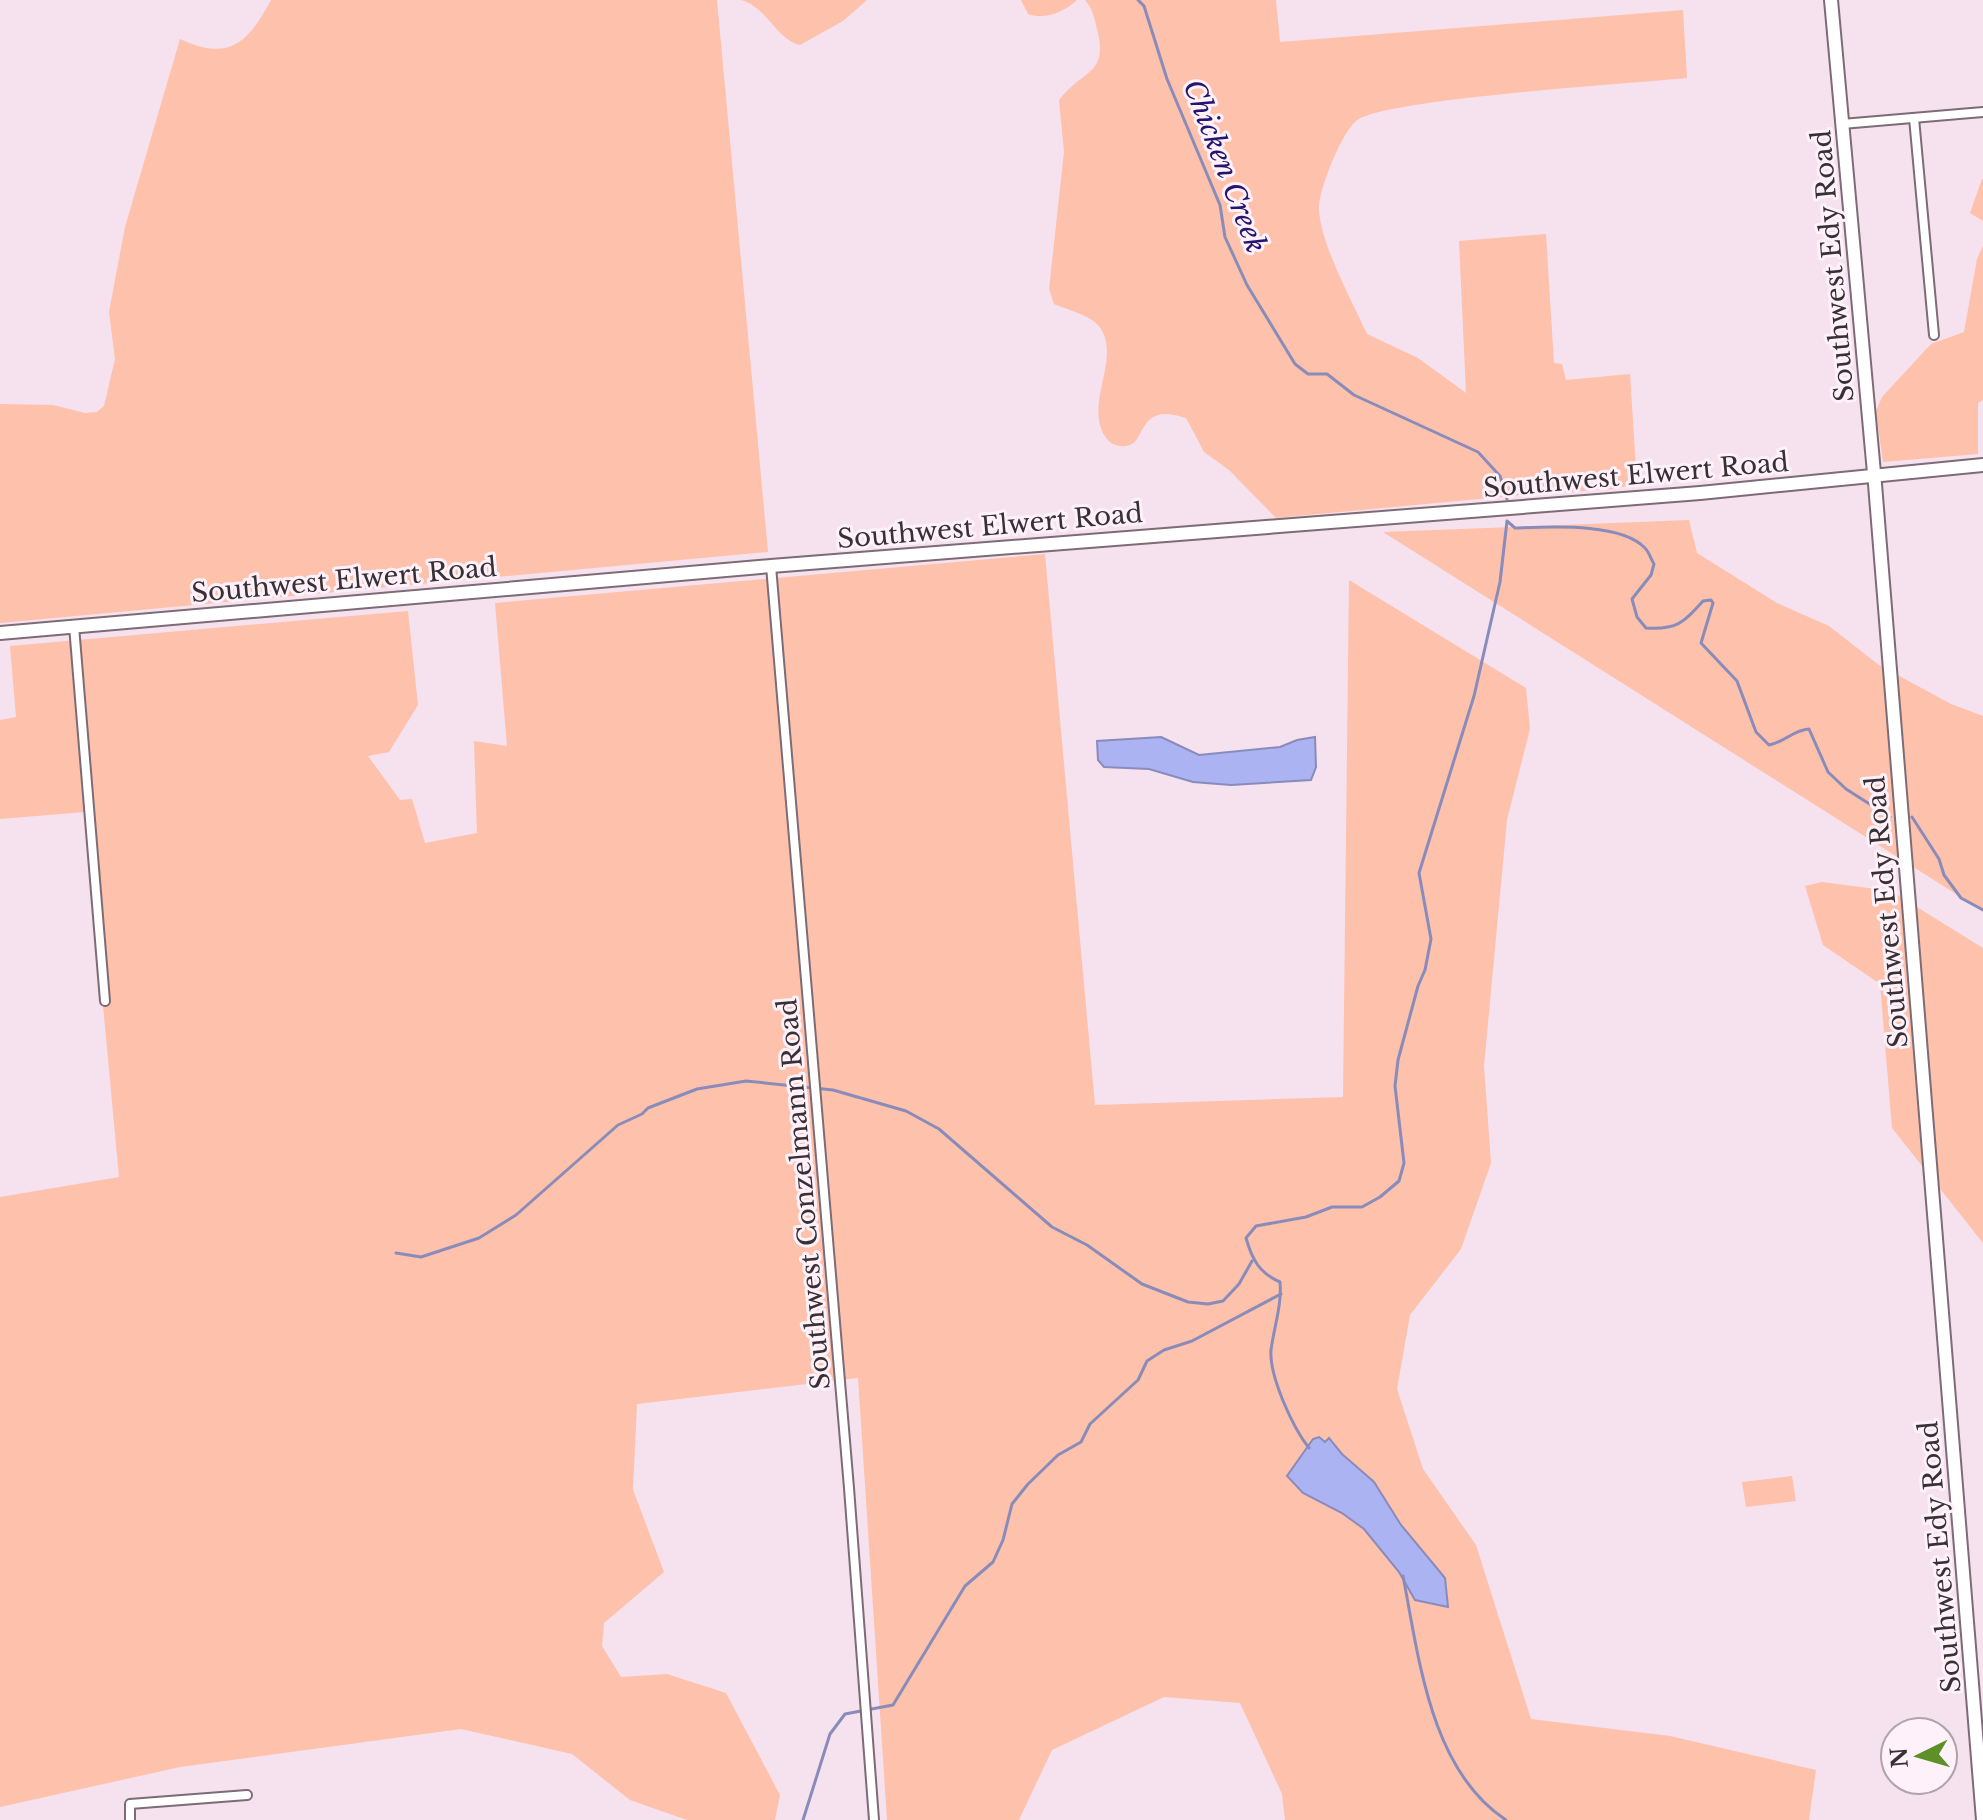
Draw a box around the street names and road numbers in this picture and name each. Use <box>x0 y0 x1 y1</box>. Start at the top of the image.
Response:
street label: Southwest Edy Road <box>1805 129 1861 403</box>
street label: Southwest Elwert Road <box>1482 446 1790 504</box>
street label: Southwest Elwert Road <box>836 497 1144 555</box>
street label: Southwest Elwert Road <box>190 551 498 609</box>
street label: Southwest Edy Road <box>1859 775 1915 1049</box>
street label: Southwest Conzelmann Road <box>771 997 837 1391</box>
street label: Southwest Edy Road <box>1912 1420 1968 1694</box>

